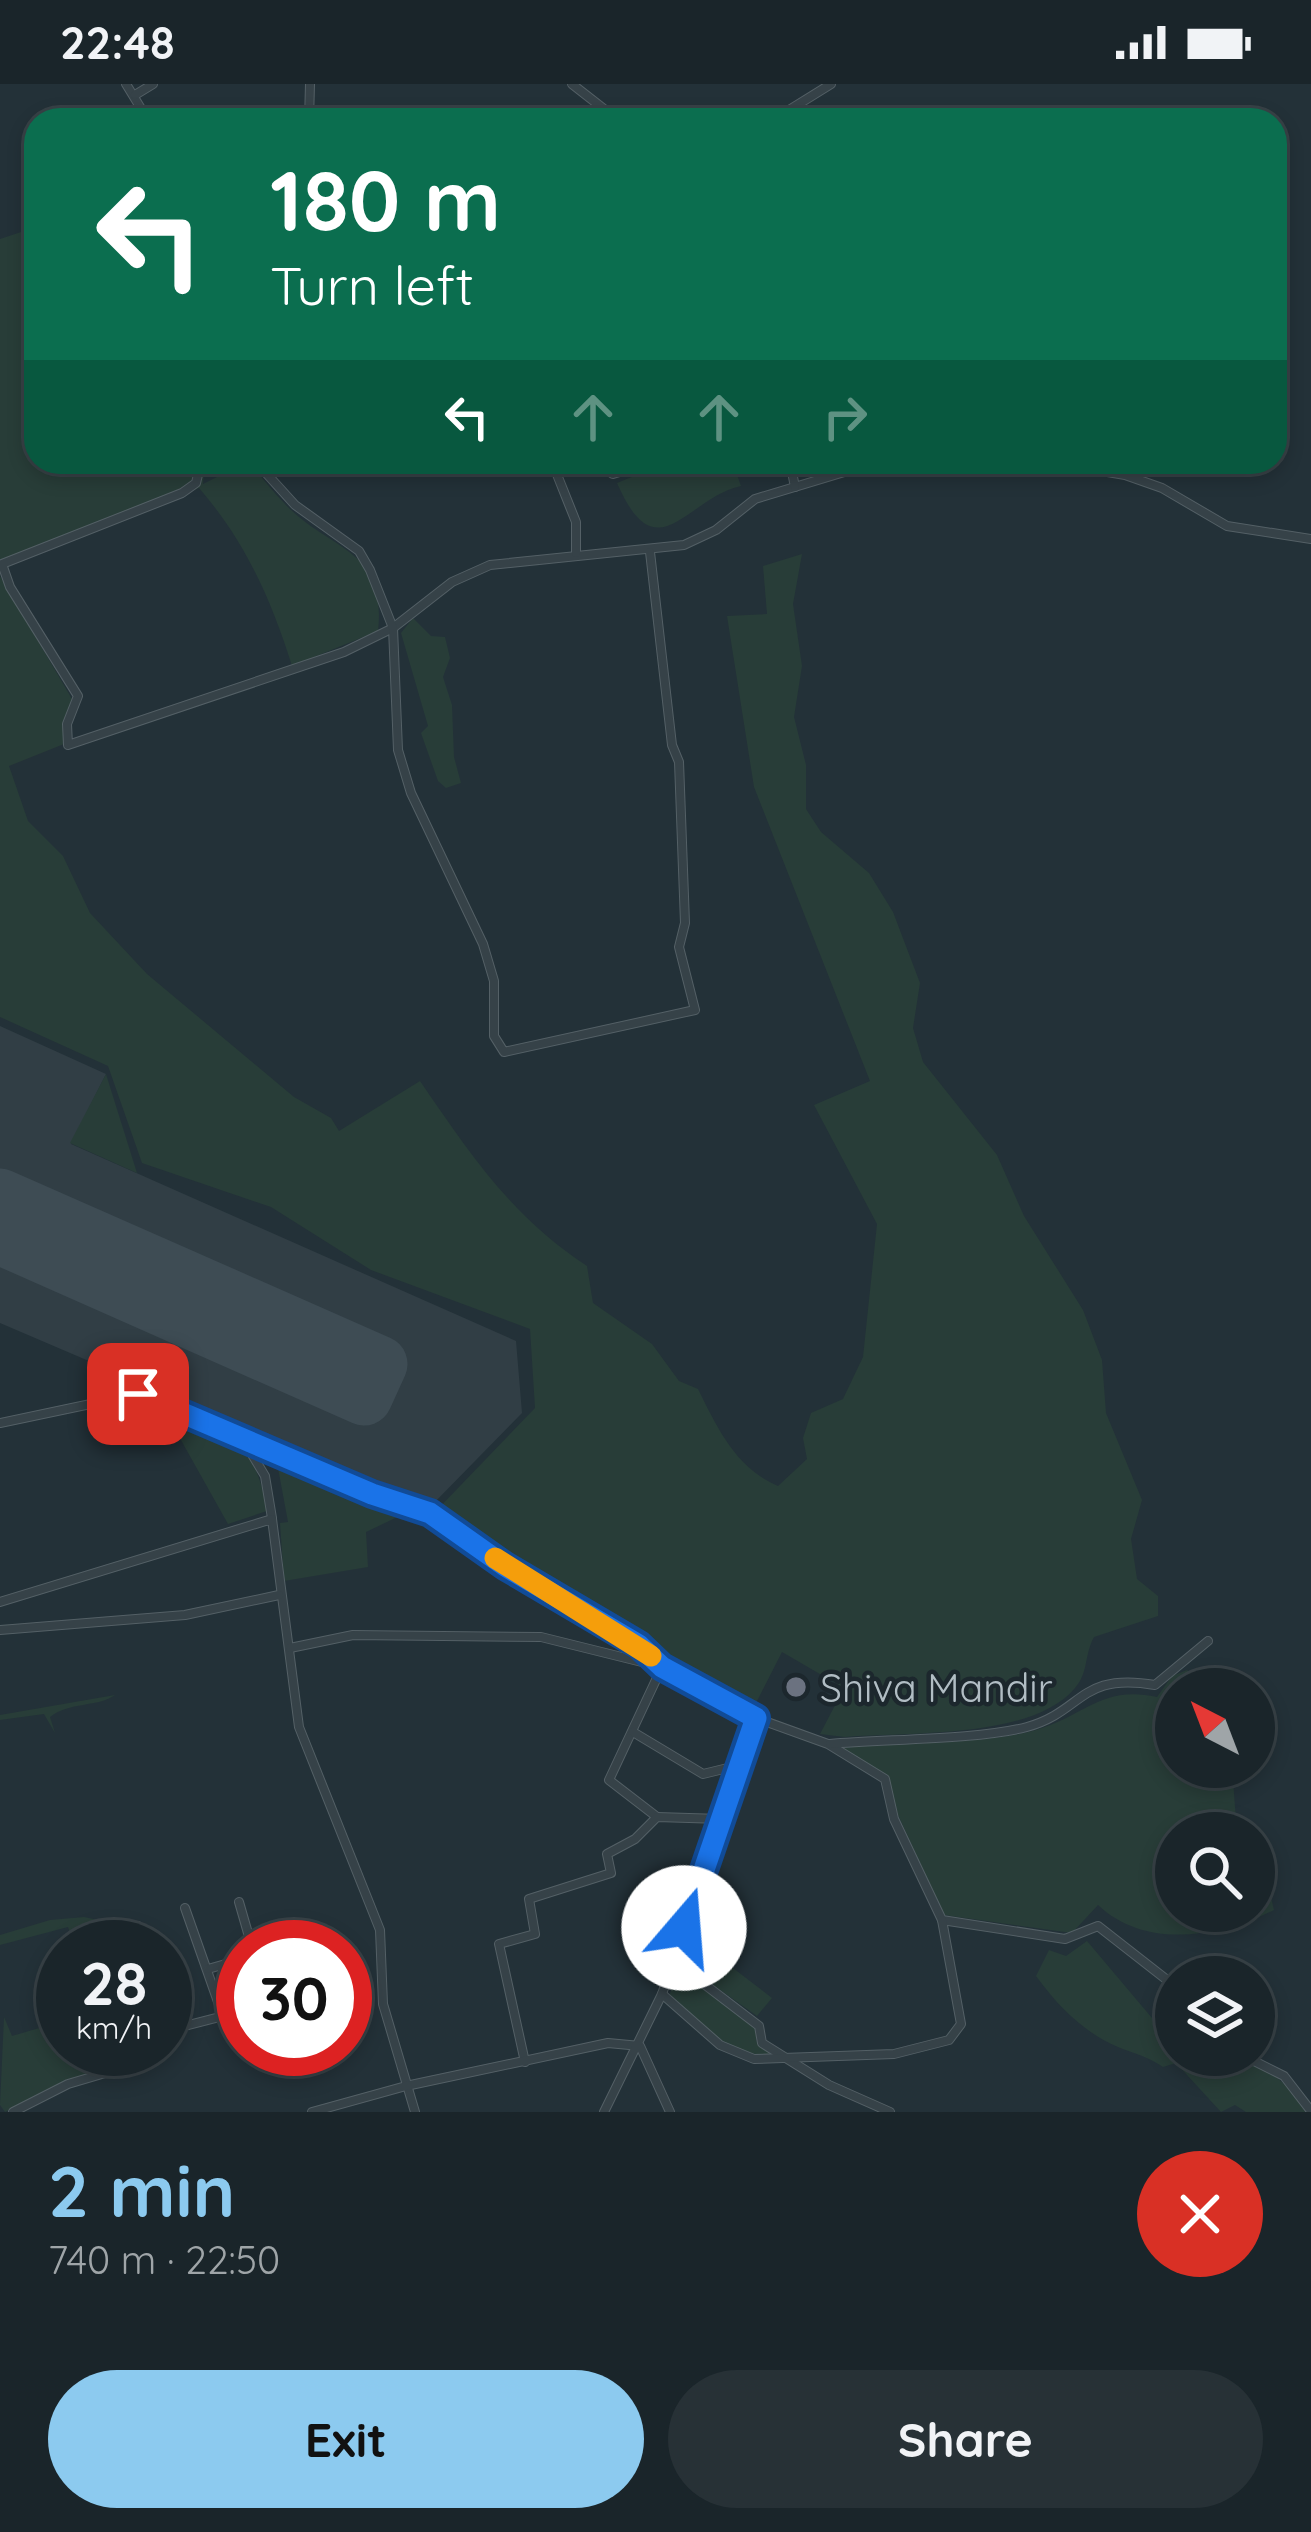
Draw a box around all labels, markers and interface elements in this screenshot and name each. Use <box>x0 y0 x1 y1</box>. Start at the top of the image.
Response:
text: 22:48 <box>60 14 175 70</box>
text: 180 m <box>270 147 501 252</box>
icon: left <box>72 156 228 312</box>
text: Turn left <box>270 251 474 319</box>
icon: left <box>434 384 500 450</box>
icon: ahead <box>560 384 626 450</box>
icon: ahead <box>686 384 752 450</box>
icon: right <box>812 384 878 450</box>
pin <box>87 1343 189 1445</box>
icon: arrive <box>105 1361 171 1427</box>
place label: Shiva Mandir <box>820 1663 1053 1712</box>
north arrow <box>1155 1668 1275 1788</box>
map controls <box>1155 1668 1275 2076</box>
marker: Shiva Mandir <box>783 1674 809 1700</box>
button: search <box>1155 1812 1275 1932</box>
position arrow <box>621 1865 747 1991</box>
speed limit sign: 30 <box>216 1920 372 2076</box>
text: 28 <box>80 1945 148 2020</box>
button: layers <box>1155 1956 1275 2076</box>
text: km/h <box>76 2009 152 2047</box>
text: 2 min <box>48 2145 235 2235</box>
button: close <box>1137 2151 1263 2277</box>
text: 740 m · 22:50 <box>48 2235 280 2284</box>
button: Exit <box>48 2370 644 2508</box>
button: Share <box>668 2370 1263 2508</box>

